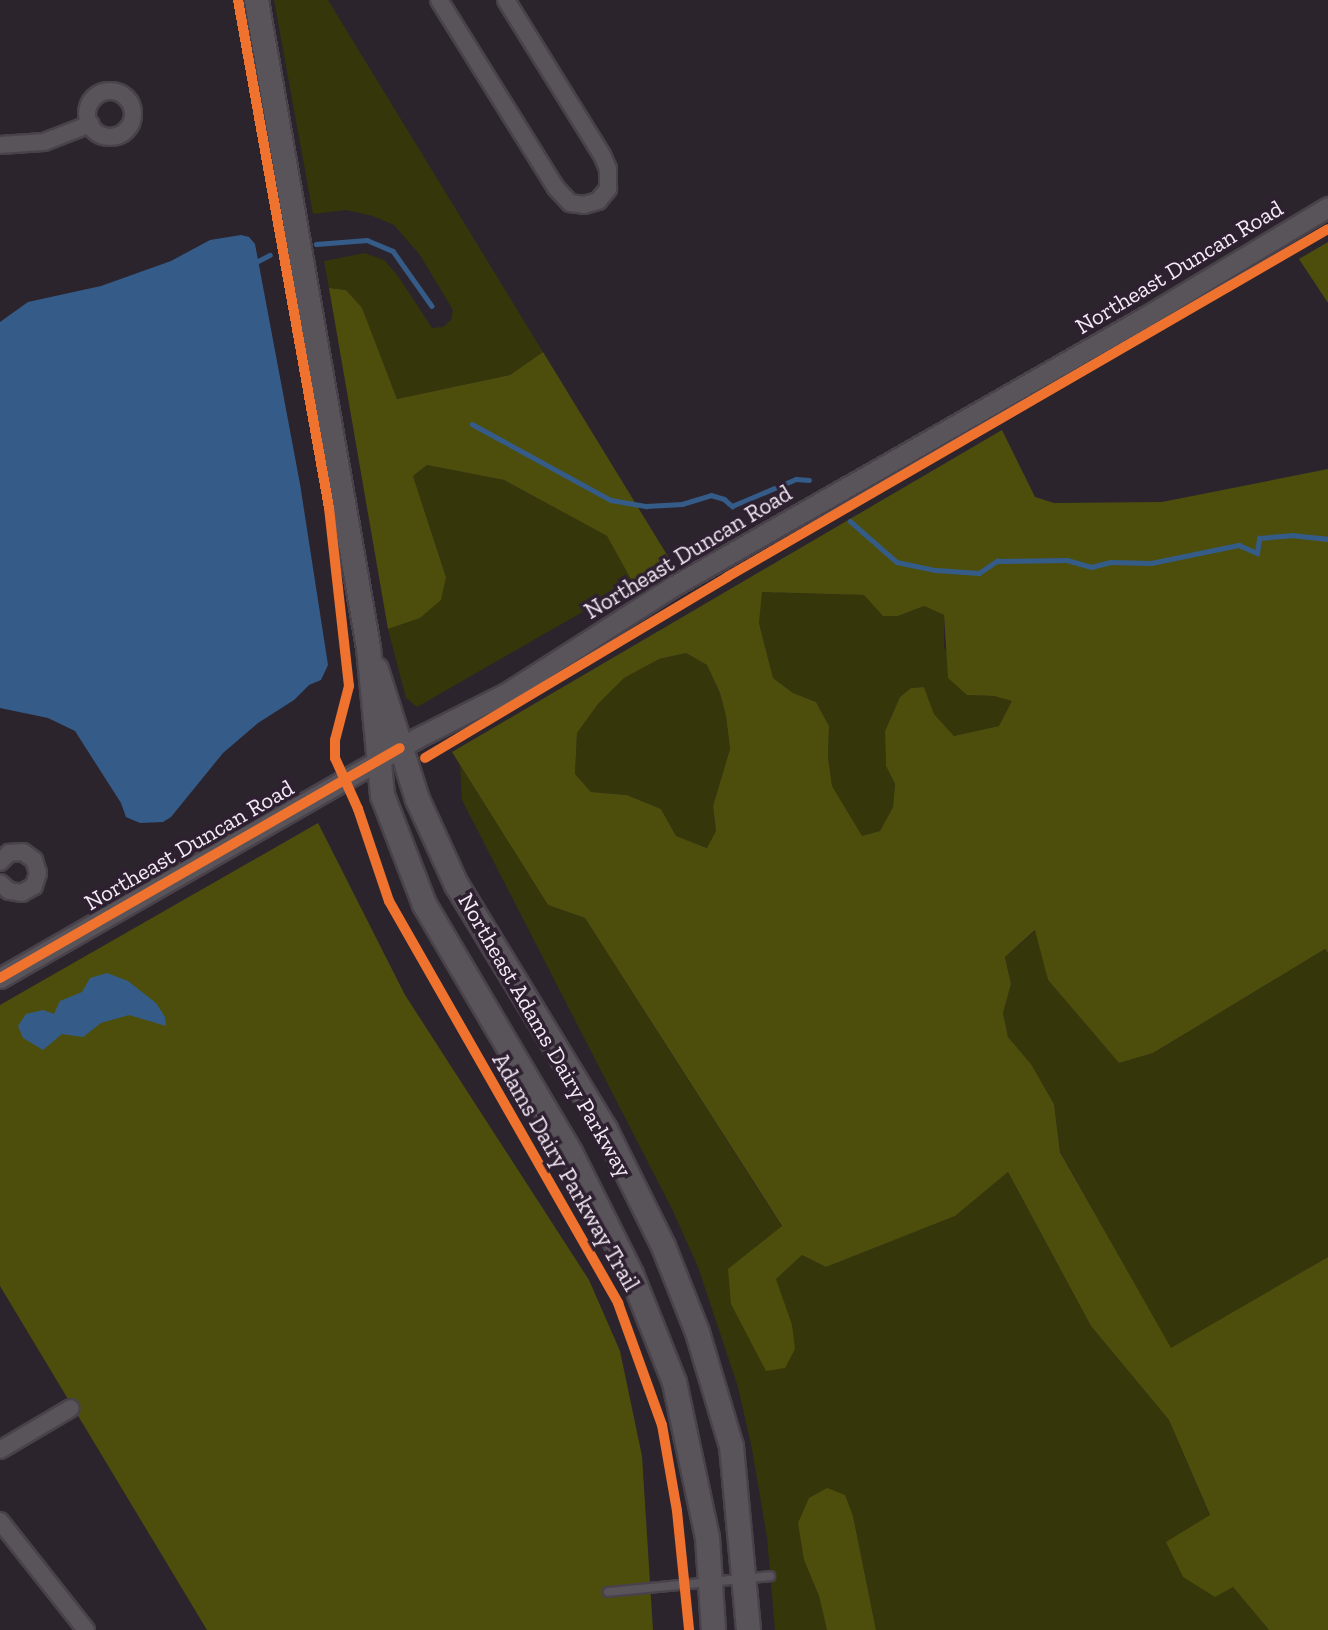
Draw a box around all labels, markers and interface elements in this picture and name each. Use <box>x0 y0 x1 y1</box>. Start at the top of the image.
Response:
street label: Northeast Duncan Road <box>1070 194 1288 340</box>
street label: Northeast Duncan Road <box>579 479 797 625</box>
street label: Northeast Duncan Road <box>79 774 299 916</box>
street label: Northeast Adams Dairy Parkway <box>452 888 638 1182</box>
street label: Adams Dairy Parkway Trail <box>486 1047 646 1297</box>

